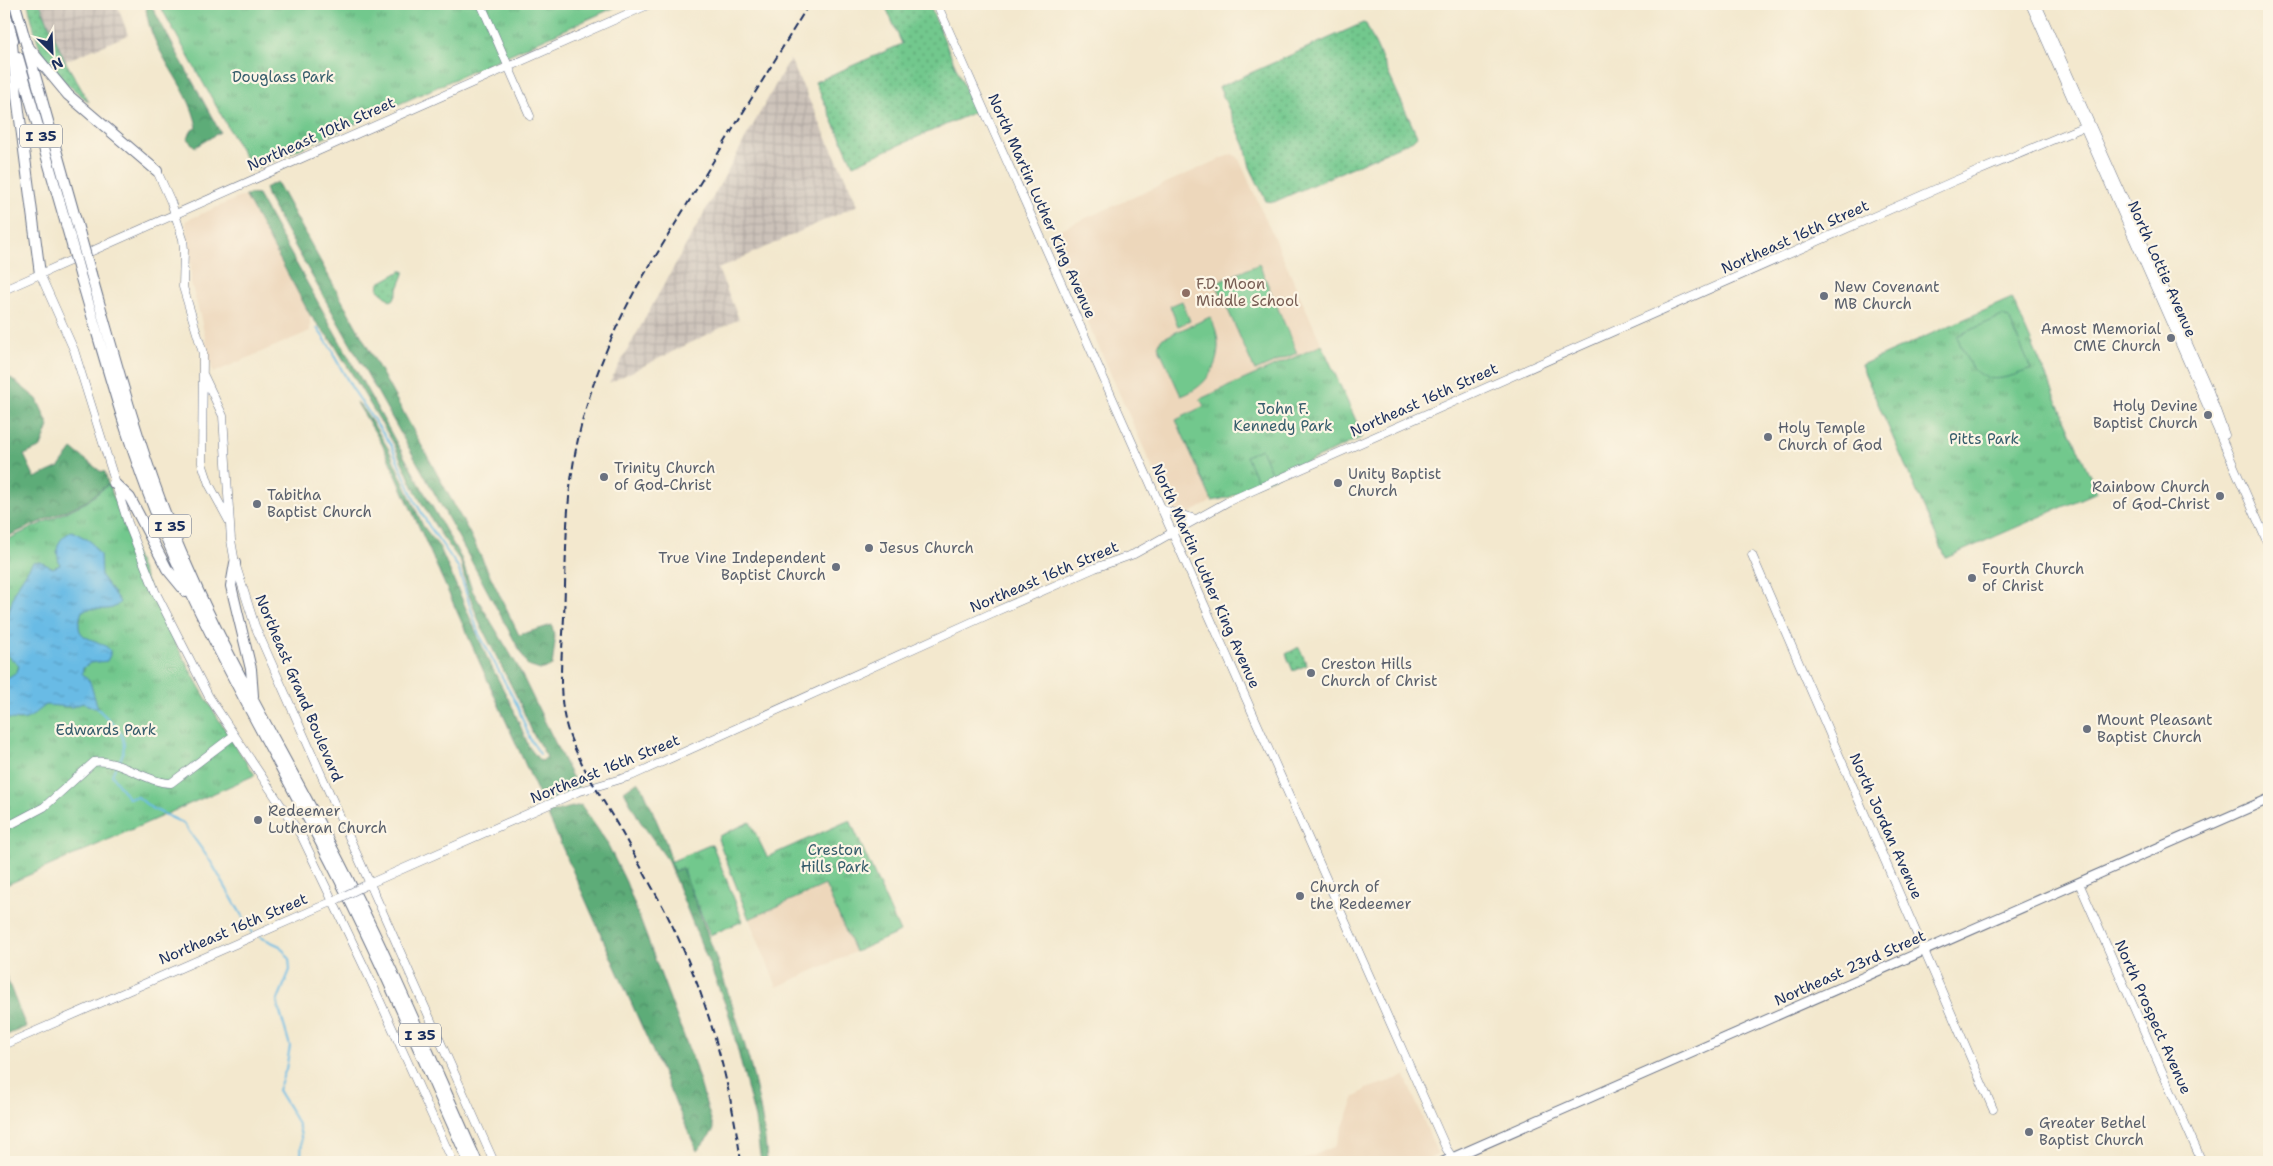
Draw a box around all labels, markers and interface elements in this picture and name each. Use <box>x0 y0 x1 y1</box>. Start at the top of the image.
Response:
north arrow <box>28 28 78 78</box>
text: N <box>49 53 66 74</box>
park label: Douglass Park <box>232 67 334 87</box>
street label: North Martin Luther King Avenue <box>983 90 1101 322</box>
street label: Northeast 10th Street <box>244 92 398 176</box>
road number: I 35 <box>20 124 62 148</box>
street label: Northeast 16th Street <box>1718 195 1872 279</box>
street label: North Lottie Avenue <box>2123 198 2201 340</box>
place label: F.D. Moon Middle School <box>1196 274 1299 311</box>
place label: New Covenant MB Church <box>1834 277 1940 314</box>
marker: F.D. Moon Middle School <box>1180 287 1192 299</box>
marker: New Covenant MB Church <box>1818 290 1830 302</box>
place label: Amost Memorial CME Church <box>2041 319 2161 356</box>
marker: Amost Memorial CME Church <box>2165 332 2177 344</box>
street label: Northeast 16th Street <box>1347 358 1501 442</box>
place label: Holy Devine Baptist Church <box>2093 396 2198 433</box>
park label: John F. Kennedy Park <box>1233 399 1333 436</box>
marker: Holy Devine Baptist Church <box>2202 409 2214 421</box>
place label: Holy Temple Church of God <box>1778 418 1883 455</box>
park label: Pitts Park <box>1949 429 2019 449</box>
marker: Holy Temple Church of God <box>1762 431 1774 443</box>
place label: Trinity Church of God-Christ <box>614 458 715 495</box>
street label: North Martin Luther King Avenue <box>1147 460 1265 692</box>
place label: Unity Baptist Church <box>1348 464 1441 501</box>
marker: Trinity Church of God-Christ <box>598 471 610 483</box>
marker: Unity Baptist Church <box>1332 477 1344 489</box>
place label: Rainbow Church of God-Christ <box>2092 477 2210 514</box>
place label: Tabitha Baptist Church <box>267 485 372 522</box>
marker: Rainbow Church of God-Christ <box>2214 490 2226 502</box>
marker: Tabitha Baptist Church <box>251 498 263 510</box>
road number: I 35 <box>149 514 191 538</box>
street label: Northeast 16th Street <box>967 537 1121 617</box>
place label: Jesus Church <box>879 538 974 558</box>
marker: Jesus Church <box>863 542 875 554</box>
place label: True Vine Independent Baptist Church <box>658 548 826 585</box>
place label: Fourth Church of Christ <box>1982 559 2084 596</box>
marker: True Vine Independent Baptist Church <box>830 561 842 573</box>
marker: Fourth Church of Christ <box>1966 572 1978 584</box>
street label: Northeast Grand Boulevard <box>250 591 348 785</box>
place label: Creston Hills Church of Christ <box>1321 654 1438 691</box>
marker: Creston Hills Church of Christ <box>1305 667 1317 679</box>
place label: Mount Pleasant Baptist Church <box>2097 710 2213 747</box>
park label: Edwards Park <box>56 720 156 740</box>
marker: Mount Pleasant Baptist Church <box>2081 723 2093 735</box>
street label: Northeast 16th Street <box>527 730 683 808</box>
street label: North Jordan Avenue <box>1845 750 1927 902</box>
place label: Redeemer Lutheran Church <box>268 801 387 838</box>
marker: Redeemer Lutheran Church <box>252 814 264 826</box>
park label: Creston Hills Park <box>801 840 869 877</box>
place label: Church of the Redeemer <box>1310 877 1412 914</box>
street label: Northeast 16th Street <box>156 889 310 969</box>
marker: Church of the Redeemer <box>1294 890 1306 902</box>
street label: Northeast 23rd Street <box>1771 926 1929 1010</box>
street label: North Prospect Avenue <box>2110 937 2196 1097</box>
road number: I 35 <box>399 1024 441 1046</box>
place label: Greater Bethel Baptist Church <box>2039 1113 2146 1150</box>
marker: Greater Bethel Baptist Church <box>2023 1126 2035 1138</box>

